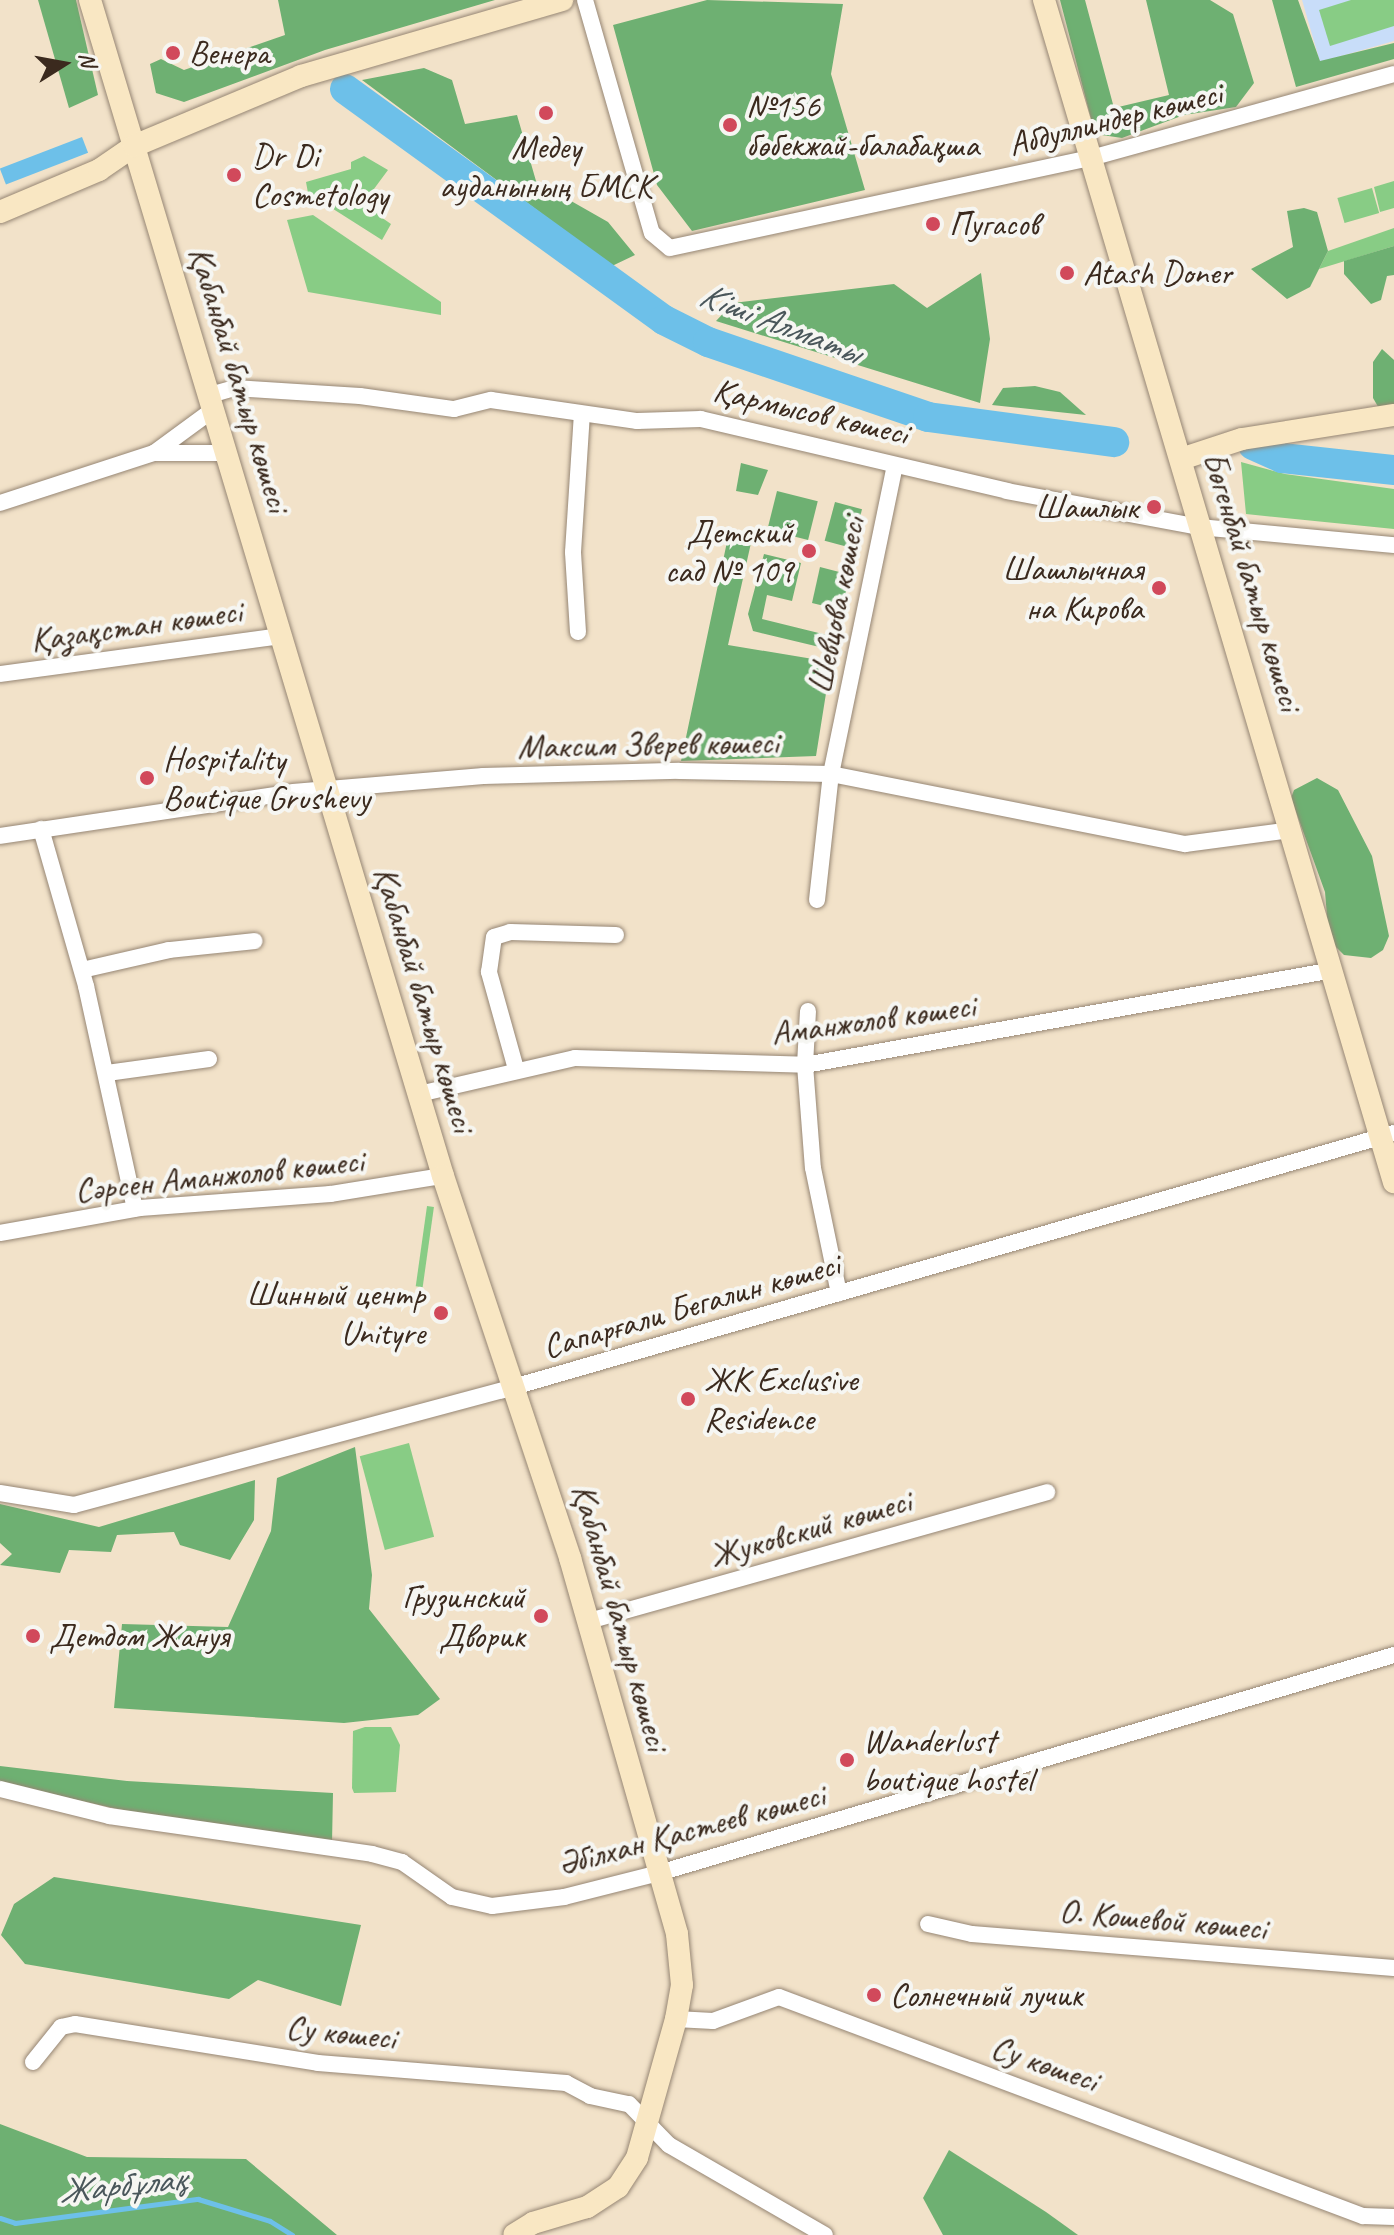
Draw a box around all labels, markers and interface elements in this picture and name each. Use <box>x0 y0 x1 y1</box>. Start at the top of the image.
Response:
north arrow <box>24 24 104 104</box>
place label: Венера <box>189 33 269 73</box>
marker: Венера <box>164 44 182 62</box>
text: N <box>73 50 103 69</box>
street label: Абдуллиндер көшесі <box>1004 72 1226 164</box>
place label: №156 бөбекжай-балабақша <box>746 85 979 164</box>
marker: Медеу ауданының БМСК <box>537 104 555 122</box>
marker: №156 бөбекжай-балабақша <box>721 116 739 134</box>
place label: Медеу ауданының БМСК <box>440 126 652 206</box>
place label: Dr Di Cosmetology <box>252 135 388 214</box>
marker: Dr Di Cosmetology <box>223 164 245 186</box>
place label: Пугасов <box>949 204 1039 244</box>
marker: Пугасов <box>924 215 942 233</box>
street label: Қабанбай батыр көшесі <box>180 241 300 517</box>
place label: Atash Doner <box>1083 253 1232 293</box>
marker: Atash Doner <box>1058 264 1076 282</box>
water label: Кіші Алматы <box>694 273 866 373</box>
street label: Қармысов көшесі <box>710 369 912 453</box>
street label: Бөгенбай батыр көшесі <box>1194 447 1312 715</box>
place label: Шашлык <box>1035 487 1138 527</box>
marker: Шашлык <box>1145 498 1163 516</box>
place label: Детский сад № 109 <box>665 511 793 590</box>
street label: Шевцова көшесі <box>799 513 873 697</box>
marker: Детский сад № 109 <box>800 542 818 560</box>
place label: Шашлычная на Кирова <box>1002 548 1143 628</box>
marker: Шашлычная на Кирова <box>1150 579 1168 597</box>
street label: Қазақстан көшесі <box>28 590 244 660</box>
street label: Максим Зверев көшесі <box>517 721 779 767</box>
place label: Hospitality Boutique Grushevy <box>163 738 370 818</box>
marker: Hospitality Boutique Grushevy <box>138 769 156 787</box>
street label: Қабанбай батыр көшесі <box>365 861 485 1137</box>
street label: Аманжолов көшесі <box>768 984 978 1054</box>
street label: Сәрсен Аманжолов көшесі <box>72 1139 366 1211</box>
street label: Сапарғали Бегалин көшесі <box>541 1244 841 1366</box>
place label: Шинный центр Unityre <box>246 1273 425 1352</box>
marker: Шинный центр Unityre <box>432 1304 450 1322</box>
place label: ЖК Exclusive Residence <box>704 1359 858 1438</box>
marker: ЖК Exclusive Residence <box>679 1390 697 1408</box>
street label: Қабанбай батыр көшесі <box>563 1479 679 1755</box>
street label: Жуковский көшесі <box>705 1480 915 1576</box>
place label: Грузинский Дворик <box>402 1576 525 1656</box>
marker: Грузинский Дворик <box>532 1607 550 1625</box>
place label: Детдом Жануя <box>49 1616 231 1656</box>
marker: Детдом Жануя <box>24 1627 42 1645</box>
place label: Wanderlust boutique hostel <box>863 1720 1032 1800</box>
marker: Wanderlust boutique hostel <box>838 1751 856 1769</box>
street label: Әбілхан Қастеев көшесі <box>553 1774 829 1884</box>
street label: О. Кошевой көшесі <box>1058 1890 1268 1948</box>
place label: Солнечный лучик <box>890 1975 1083 2015</box>
marker: Солнечный лучик <box>865 1986 883 2004</box>
street label: Су көшесі <box>284 2006 398 2058</box>
street label: Су көшесі <box>986 2026 1104 2100</box>
water label: Жарбұлақ <box>56 2157 188 2213</box>

